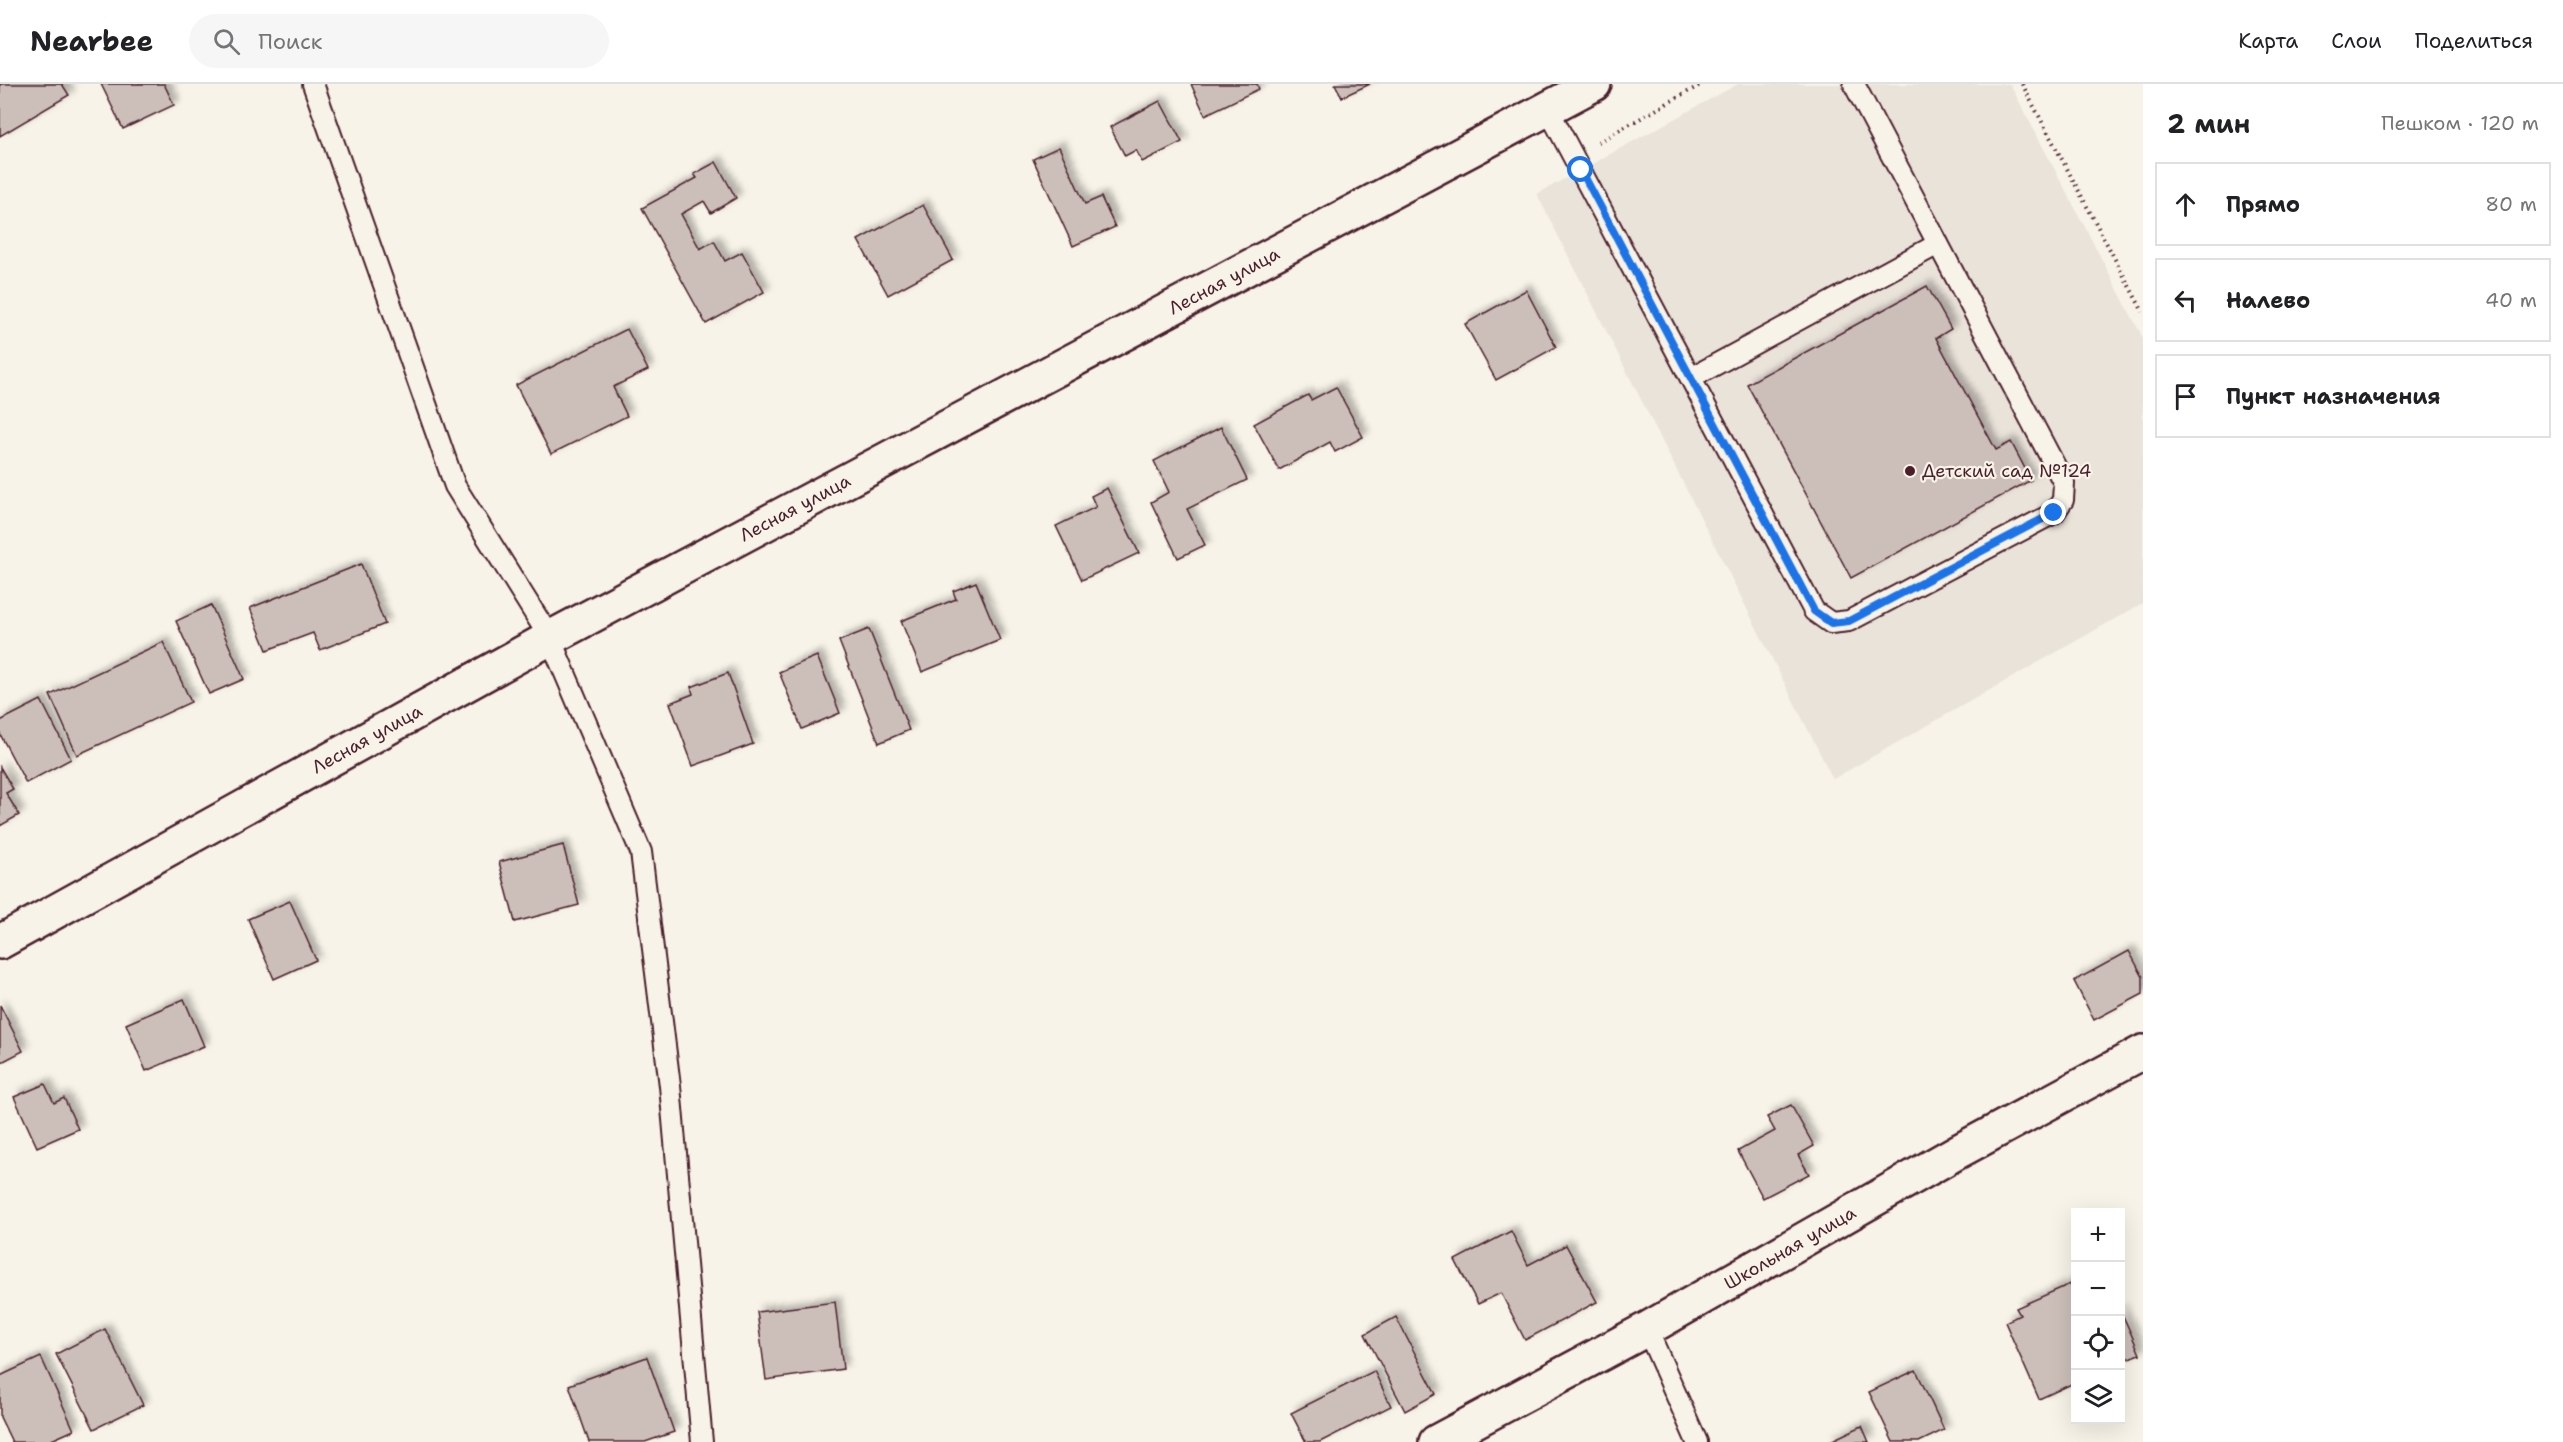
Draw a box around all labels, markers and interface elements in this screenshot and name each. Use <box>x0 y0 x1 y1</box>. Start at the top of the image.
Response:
search box <box>189 14 609 68</box>
text: Nearbee <box>30 22 153 60</box>
icon: search <box>210 25 243 58</box>
text: Поиск <box>258 27 322 56</box>
text: Карта <box>2238 27 2298 55</box>
text: Слои <box>2331 27 2382 55</box>
text: Поделиться <box>2415 27 2533 55</box>
text: 2 мин <box>2167 106 2250 141</box>
text: Пешком · 120 m <box>2381 110 2539 136</box>
route start <box>1567 156 1593 182</box>
icon: ahead <box>2169 188 2202 221</box>
text: Прямо <box>2226 190 2300 219</box>
text: 80 m <box>2485 191 2537 217</box>
street label: Лесная улица <box>1164 242 1284 320</box>
icon: left <box>2169 284 2202 317</box>
text: Налево <box>2226 286 2310 315</box>
text: 40 m <box>2485 287 2537 313</box>
icon: arrive <box>2169 380 2202 413</box>
text: Пункт назначения <box>2226 382 2440 411</box>
place label: Детский сад №124 <box>1922 459 2091 483</box>
marker: Детский сад №124 <box>1903 464 1917 478</box>
street label: Лесная улица <box>735 469 855 547</box>
route end <box>2040 499 2066 525</box>
street label: Лесная улица <box>308 699 426 779</box>
street label: Школьная улица <box>1720 1201 1860 1295</box>
map controls <box>2071 1208 2125 1424</box>
button: + <box>2071 1208 2125 1262</box>
button: − <box>2071 1262 2125 1316</box>
button: locate <box>2071 1316 2125 1370</box>
button: layers <box>2071 1370 2125 1424</box>

